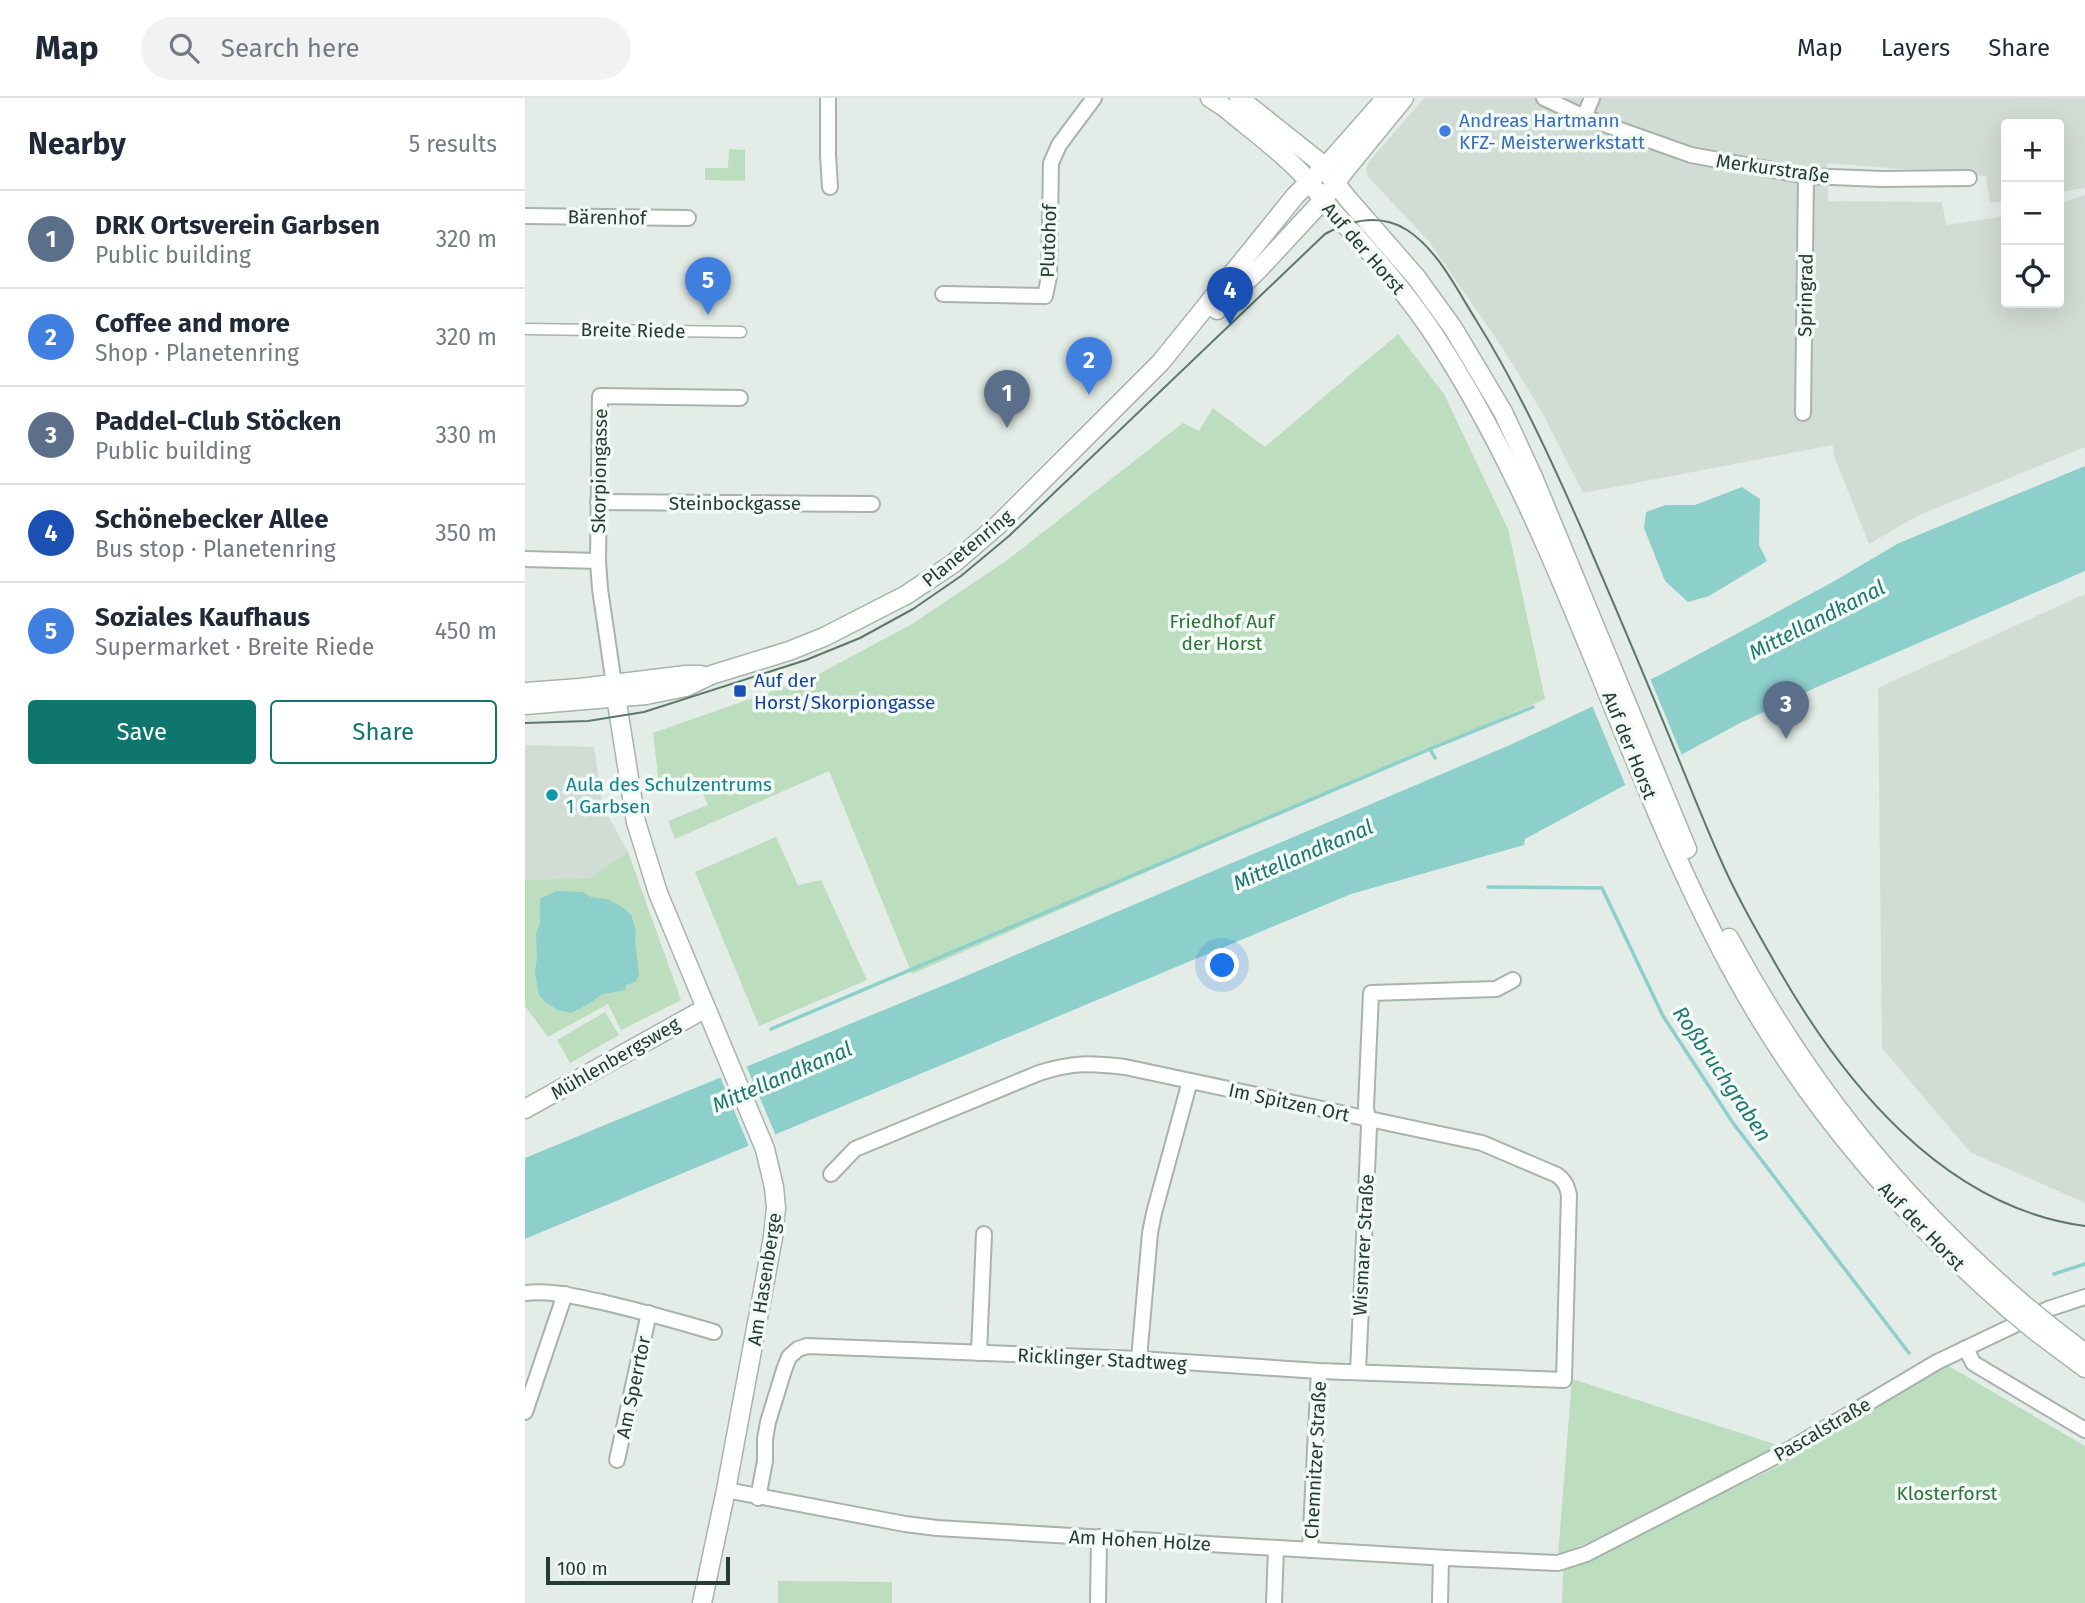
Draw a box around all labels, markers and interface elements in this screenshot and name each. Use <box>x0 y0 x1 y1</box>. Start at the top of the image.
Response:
search box <box>141 17 631 80</box>
text: Map <box>35 28 99 68</box>
icon: search <box>165 29 203 67</box>
text: Search here <box>221 33 360 64</box>
text: Map <box>1797 34 1843 62</box>
text: Layers <box>1881 34 1950 62</box>
text: Share <box>1988 34 2050 62</box>
place label: Andreas Hartmann KFZ- Meisterwerkstatt <box>1459 109 1645 154</box>
map controls <box>2001 119 2064 308</box>
button: + <box>2001 119 2064 182</box>
marker: Andreas Hartmann KFZ- Meisterwerkstatt <box>1437 123 1453 139</box>
text: Nearby <box>28 126 126 162</box>
text: 5 results <box>409 130 497 158</box>
street label: Merkurstraße <box>1715 149 1831 188</box>
button: − <box>2001 182 2064 245</box>
street label: Auf der Horst <box>1317 198 1410 299</box>
street label: Plutohof <box>1036 202 1061 278</box>
street label: Bärenhof <box>567 205 648 230</box>
text: DRK Ortsverein Garbsen <box>95 210 380 241</box>
text: 1 <box>46 225 56 253</box>
text: 320 m <box>436 225 497 253</box>
text: Public building <box>95 241 251 269</box>
button: locate <box>2001 245 2064 308</box>
street label: Springrad <box>1793 253 1818 337</box>
pin: 5 <box>685 257 731 315</box>
pin: 4 <box>1207 267 1253 325</box>
text: Coffee and more <box>95 308 290 339</box>
street label: Breite Riede <box>580 318 686 343</box>
text: 2 <box>45 323 57 351</box>
text: 320 m <box>436 323 497 351</box>
pin: 2 <box>1066 337 1112 395</box>
text: Shop · Planetenring <box>95 339 299 367</box>
pin: 1 <box>984 370 1030 428</box>
text: Paddel-Club Stöcken <box>95 406 342 437</box>
street label: Skorpiongasse <box>587 408 612 534</box>
text: 3 <box>45 421 57 449</box>
text: 330 m <box>435 421 497 449</box>
text: Public building <box>95 437 251 465</box>
street label: Steinbockgasse <box>669 492 801 515</box>
text: Schönebecker Allee <box>95 504 329 535</box>
street label: Planetenring <box>917 505 1017 592</box>
text: 4 <box>45 519 58 547</box>
text: 350 m <box>435 519 497 547</box>
text: Bus stop · Planetenring <box>95 535 336 563</box>
water label: Mittellandkanal <box>1745 574 1889 666</box>
text: Soziales Kaufhaus <box>95 602 310 633</box>
park label: Friedhof Auf der Horst <box>1169 610 1276 655</box>
text: 5 <box>45 617 57 645</box>
text: 450 m <box>435 617 497 645</box>
text: Supermarket · Breite Riede <box>95 633 374 661</box>
place label: Auf der Horst/Skorpiongasse <box>754 669 935 714</box>
pin: 3 <box>1763 681 1809 739</box>
marker: Auf der Horst/Skorpiongasse <box>732 683 748 699</box>
street label: Auf der Horst <box>1597 688 1662 803</box>
button: Save <box>28 700 256 764</box>
button: Share <box>270 700 497 764</box>
place label: Aula des Schulzentrums 1 Garbsen <box>566 773 772 818</box>
marker: Aula des Schulzentrums 1 Garbsen <box>544 787 560 803</box>
water label: Mittellandkanal <box>1229 814 1377 896</box>
your location <box>1205 948 1239 982</box>
water label: Roßbruchgraben <box>1667 1001 1777 1147</box>
street label: Mühlenbergsweg <box>547 1012 684 1105</box>
water label: Mittellandkanal <box>708 1036 856 1118</box>
street label: Im Spitzen Ort <box>1226 1078 1351 1127</box>
street label: Wismarer Straße <box>1348 1174 1379 1316</box>
street label: Auf der Horst <box>1874 1177 1970 1276</box>
street label: Am Hasenberge <box>743 1211 786 1347</box>
street label: Am Sperrtor <box>611 1333 656 1440</box>
street label: Ricklinger Stadtweg <box>1017 1344 1187 1375</box>
street label: Chemnitzer Straße <box>1300 1380 1331 1540</box>
street label: Pascalstraße <box>1770 1392 1875 1466</box>
park label: Klosterforst <box>1897 1482 1998 1505</box>
street label: Am Hohen Holze <box>1068 1525 1212 1556</box>
scale bar <box>546 1554 730 1586</box>
text: 100 m <box>557 1557 608 1580</box>

